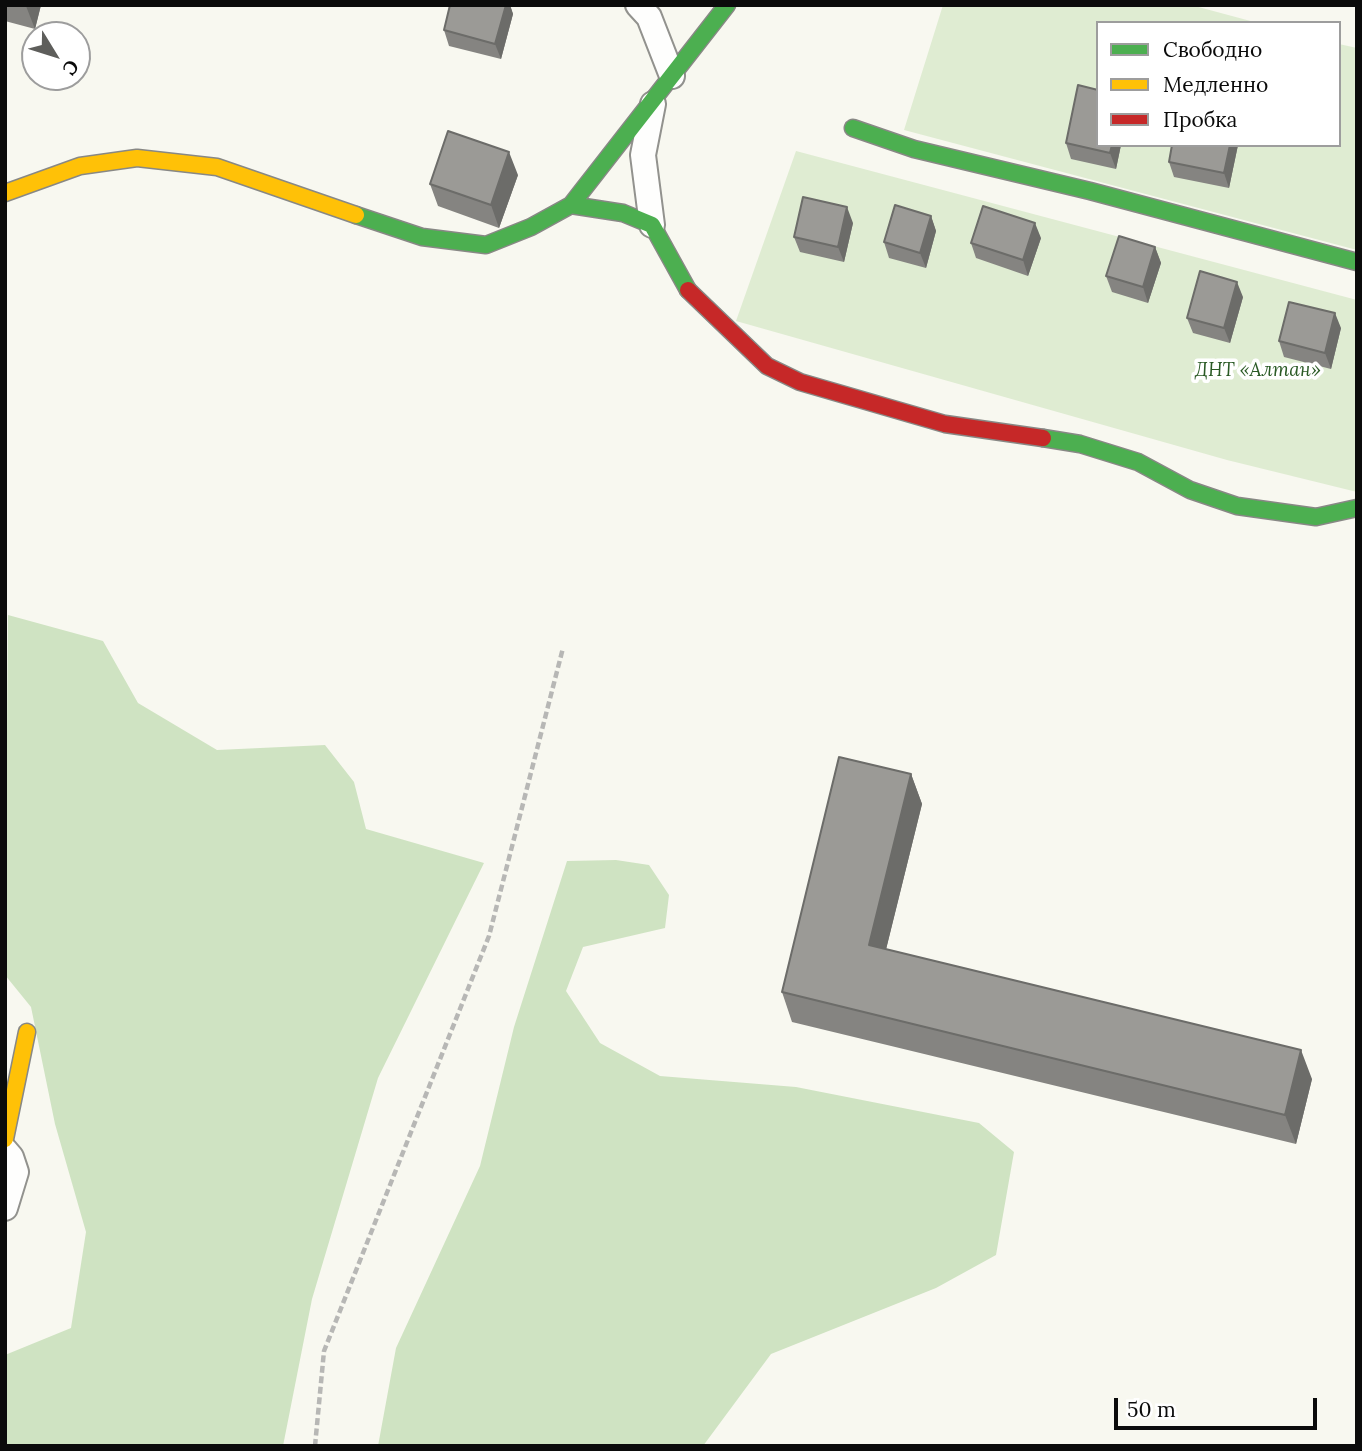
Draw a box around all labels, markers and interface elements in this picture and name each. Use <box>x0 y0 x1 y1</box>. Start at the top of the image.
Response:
north arrow <box>21 21 91 91</box>
legend <box>1096 21 1341 147</box>
text: Свободно <box>1163 36 1262 63</box>
text: С <box>57 55 84 80</box>
text: Медленно <box>1163 71 1268 98</box>
text: Пробка <box>1163 106 1237 133</box>
park label: ДНТ «Алтан» <box>1195 360 1321 382</box>
scale bar <box>1117 1384 1320 1428</box>
text: 50 m <box>1127 1396 1176 1423</box>

